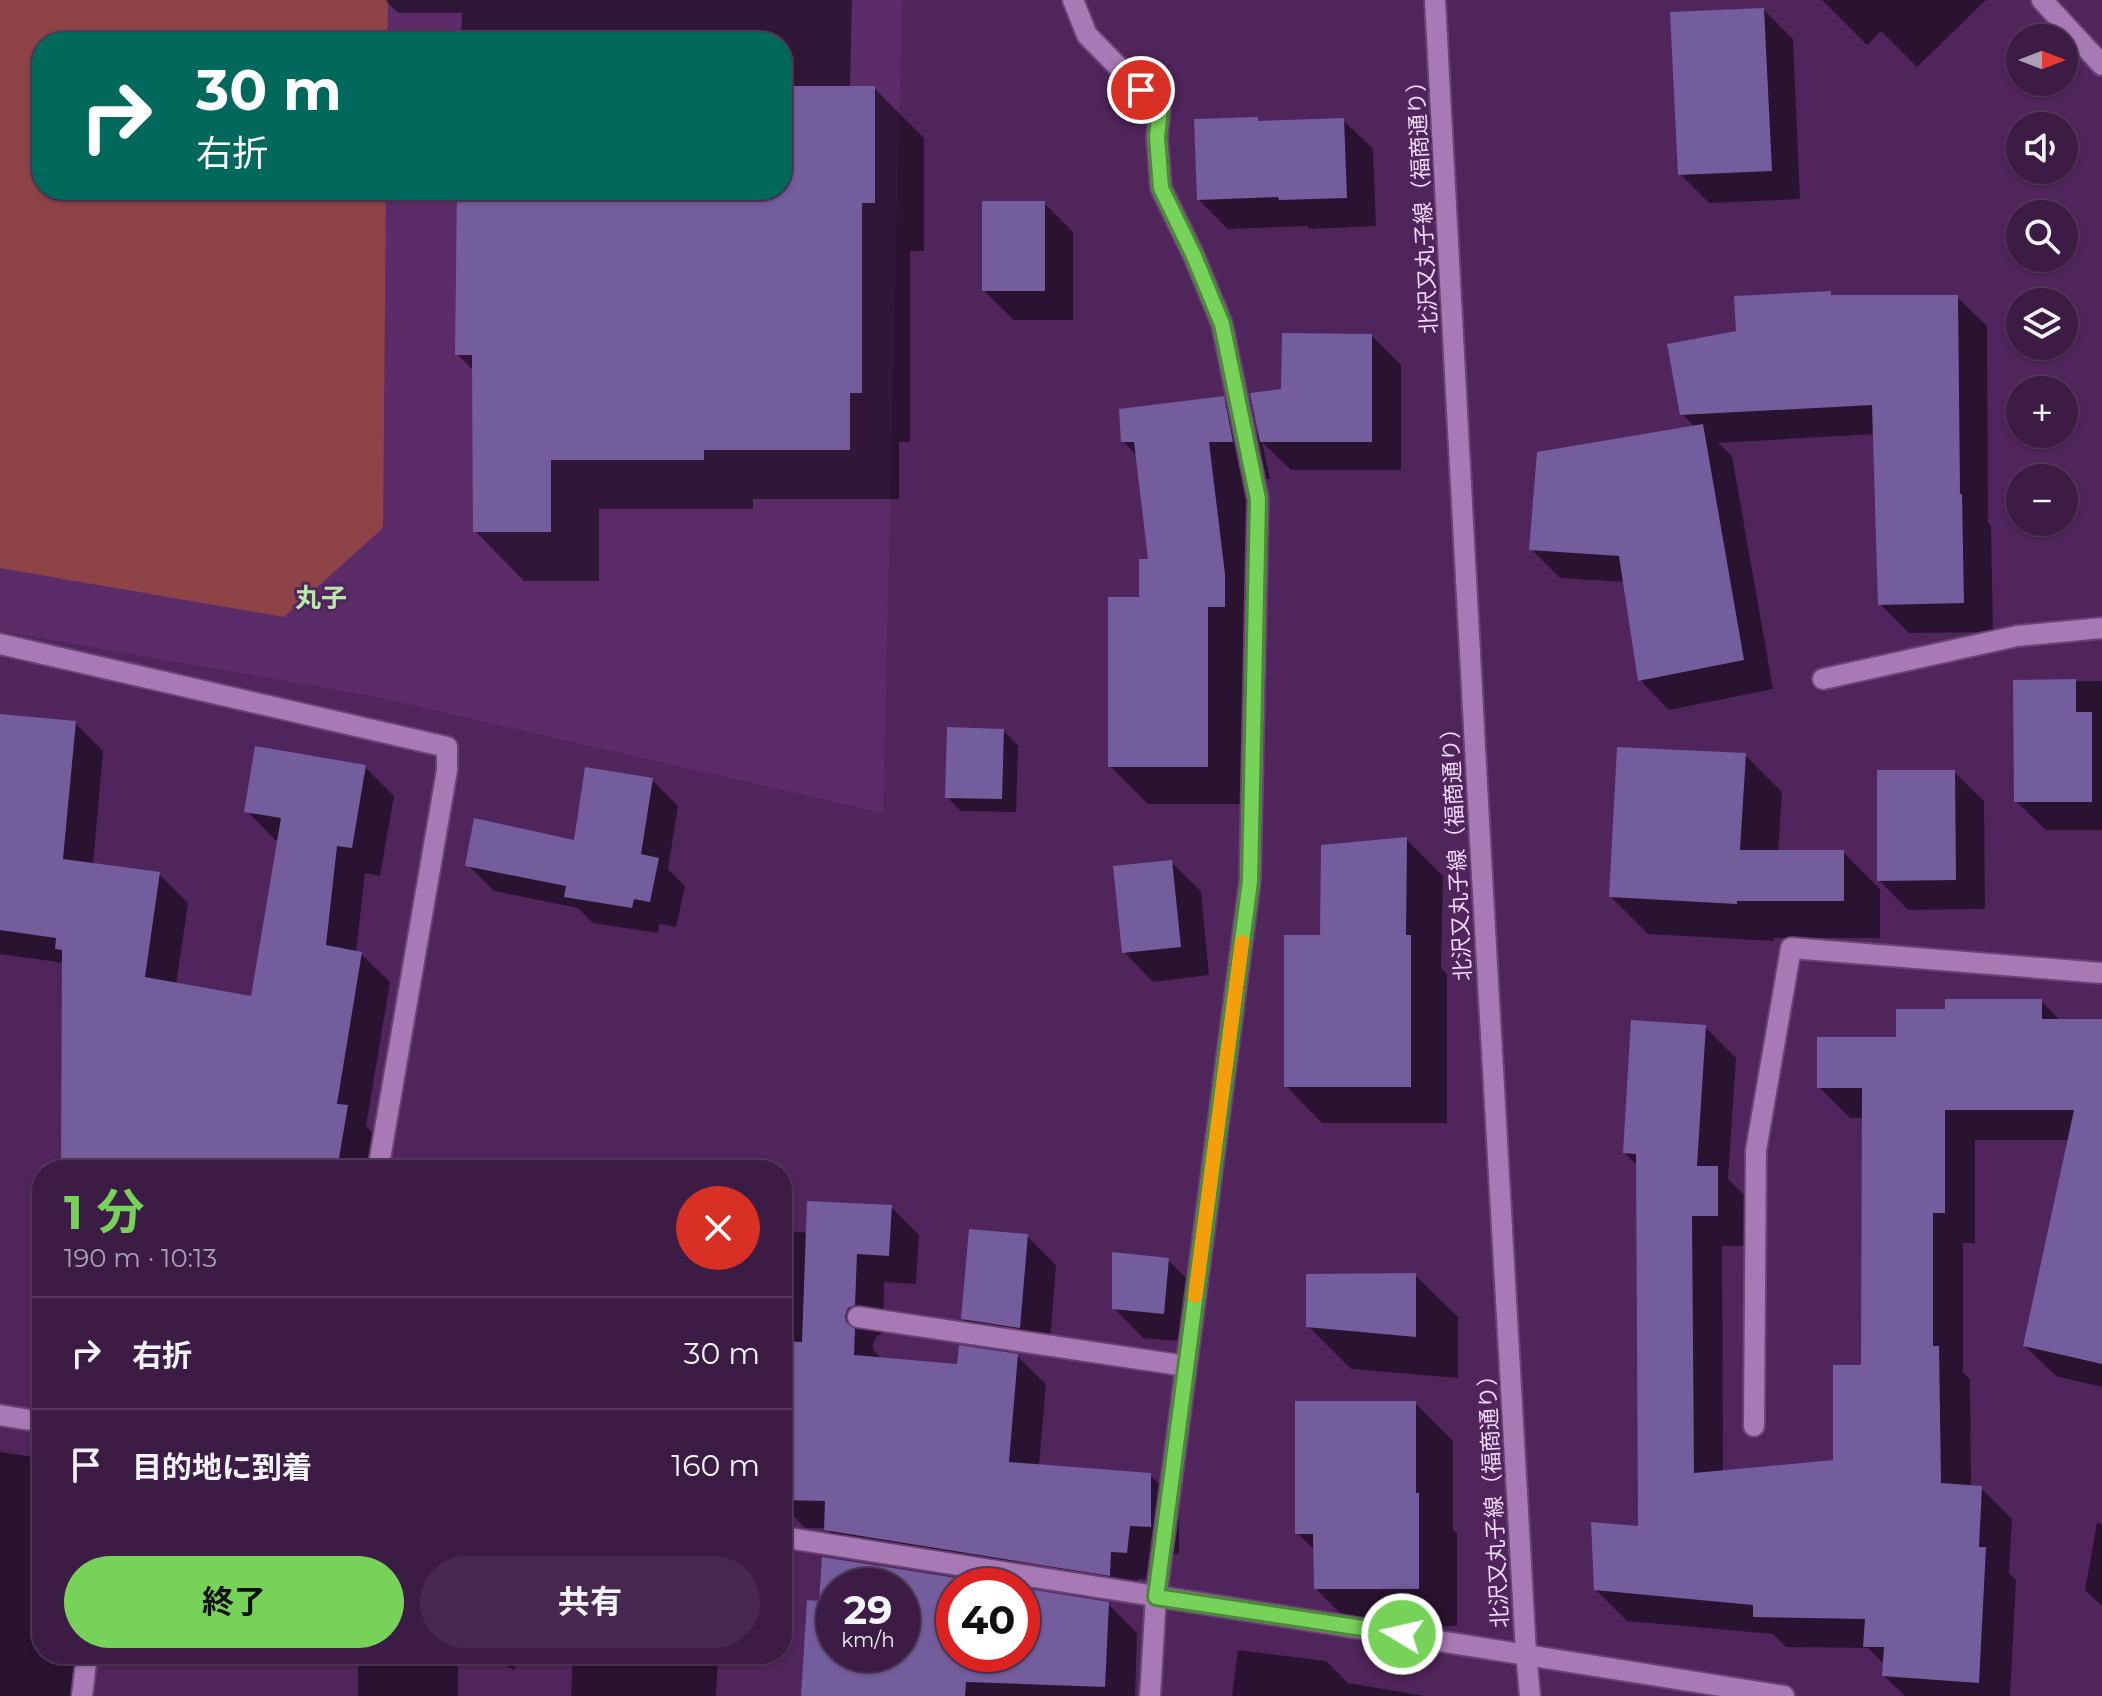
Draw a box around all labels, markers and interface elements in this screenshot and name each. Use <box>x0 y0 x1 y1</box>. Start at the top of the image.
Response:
north arrow <box>2006 24 2078 96</box>
map controls <box>2006 24 2078 536</box>
text: 30 m <box>196 56 342 124</box>
pin <box>1107 56 1175 124</box>
icon: right <box>64 64 168 168</box>
icon: arrive <box>1119 68 1163 112</box>
street label: 北沢又丸子線（福商通り） <box>1402 69 1443 335</box>
button: sound <box>2006 112 2078 184</box>
text: 右折 <box>196 131 268 175</box>
button: search <box>2006 200 2078 272</box>
button: layers <box>2006 288 2078 360</box>
button: + <box>2006 376 2078 448</box>
button: − <box>2006 464 2078 536</box>
district label: 丸子 <box>295 582 347 614</box>
street label: 北沢又丸子線（福商通り） <box>1436 716 1477 982</box>
text: 1 分 <box>64 1183 144 1241</box>
button: close <box>676 1186 760 1270</box>
text: 190 m · 10:13 <box>64 1242 217 1274</box>
icon: right <box>64 1331 108 1375</box>
text: 30 m <box>684 1335 760 1372</box>
text: 右折 <box>132 1337 192 1374</box>
street label: 北沢又丸子線（福商通り） <box>1473 1363 1514 1629</box>
icon: arrive <box>64 1443 108 1487</box>
text: 160 m <box>671 1447 760 1484</box>
text: 目的地に到着 <box>132 1449 312 1486</box>
button: 終了 <box>64 1556 404 1648</box>
button: 共有 <box>420 1556 760 1648</box>
speed limit sign: 40 <box>936 1568 1040 1672</box>
text: 29 <box>843 1585 893 1634</box>
position arrow <box>1360 1592 1444 1676</box>
text: km/h <box>841 1628 895 1652</box>

